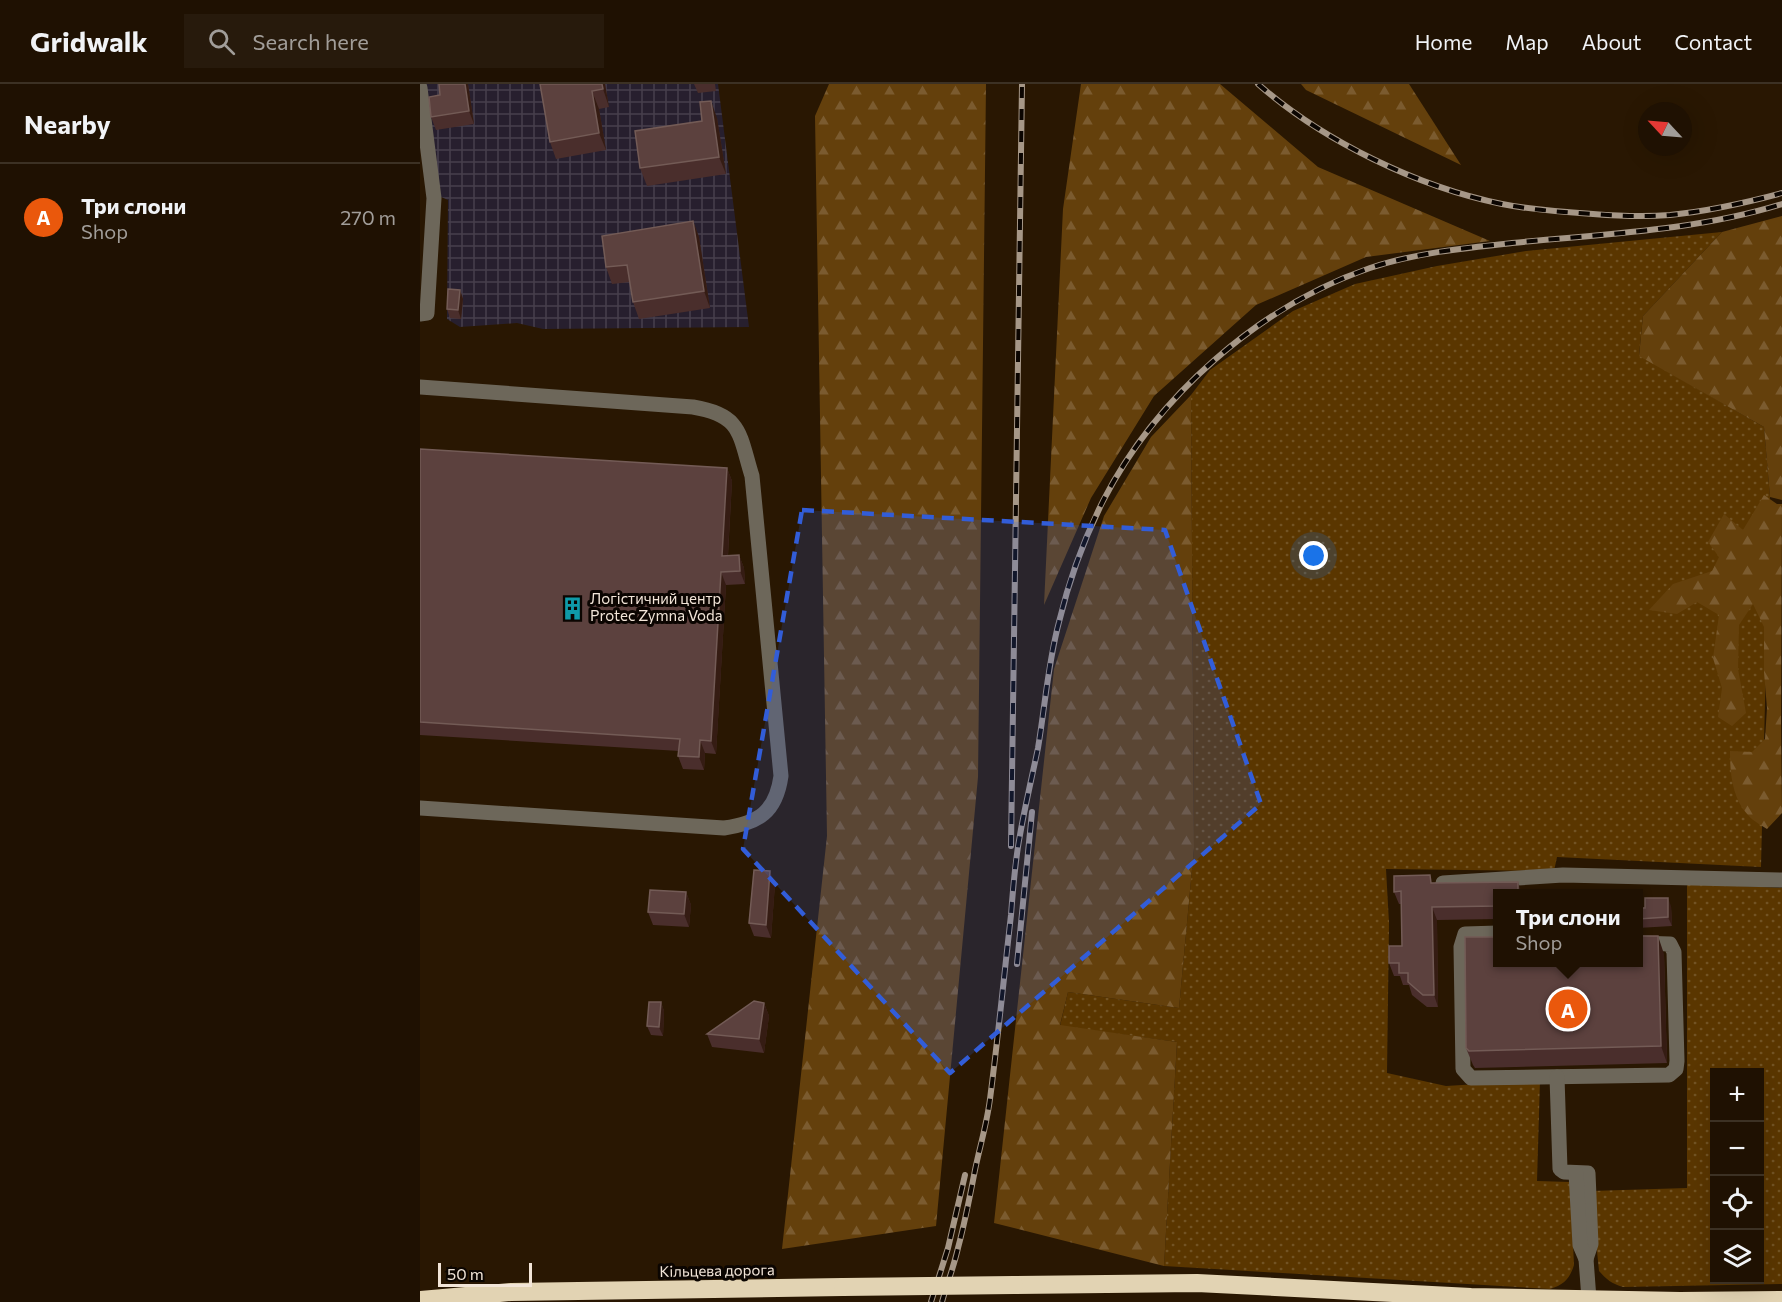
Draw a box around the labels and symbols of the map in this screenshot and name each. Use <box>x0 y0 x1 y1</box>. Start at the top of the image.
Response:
north arrow <box>1638 102 1692 156</box>
your location <box>1299 541 1328 570</box>
place label: Логістичний центр Protec Zymna Voda <box>590 589 723 624</box>
building icon: Логістичний центр Protec Zymna Voda <box>559 595 585 621</box>
pin: A <box>1548 986 1588 1032</box>
scale bar <box>438 1260 532 1288</box>
street label: Кільцева дорога <box>659 1260 775 1280</box>

